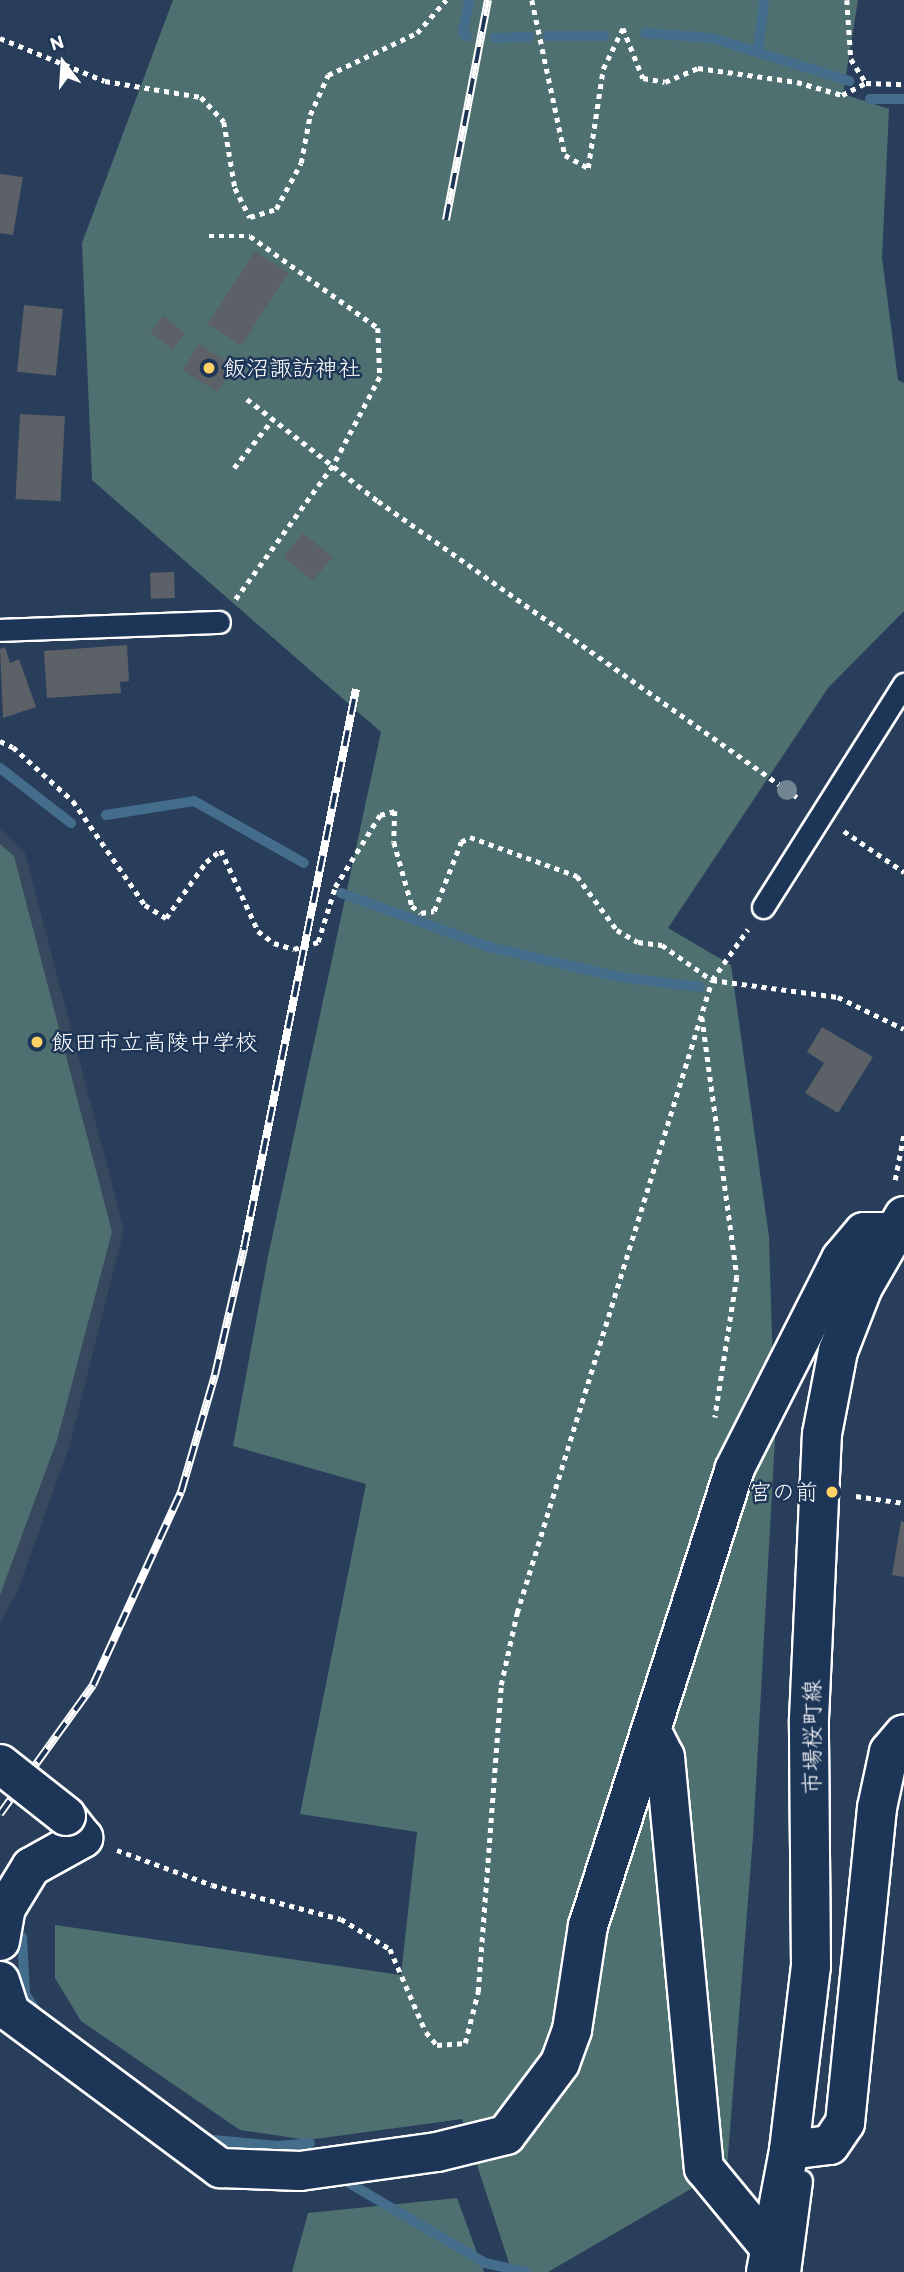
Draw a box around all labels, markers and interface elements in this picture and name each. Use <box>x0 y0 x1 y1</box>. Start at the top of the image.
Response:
north arrow <box>28 28 98 98</box>
text: N <box>47 30 66 55</box>
place label: 飯沼諏訪神社 <box>223 354 361 382</box>
marker: 飯沼諏訪神社 <box>201 360 217 376</box>
place label: 飯田市立高陵中学校 <box>51 1028 258 1056</box>
marker: 飯田市立高陵中学校 <box>29 1034 45 1050</box>
place label: 宮の前 <box>749 1478 818 1506</box>
marker: 宮の前 <box>824 1484 840 1500</box>
street label: 市場桜町線 <box>798 1680 826 1794</box>

